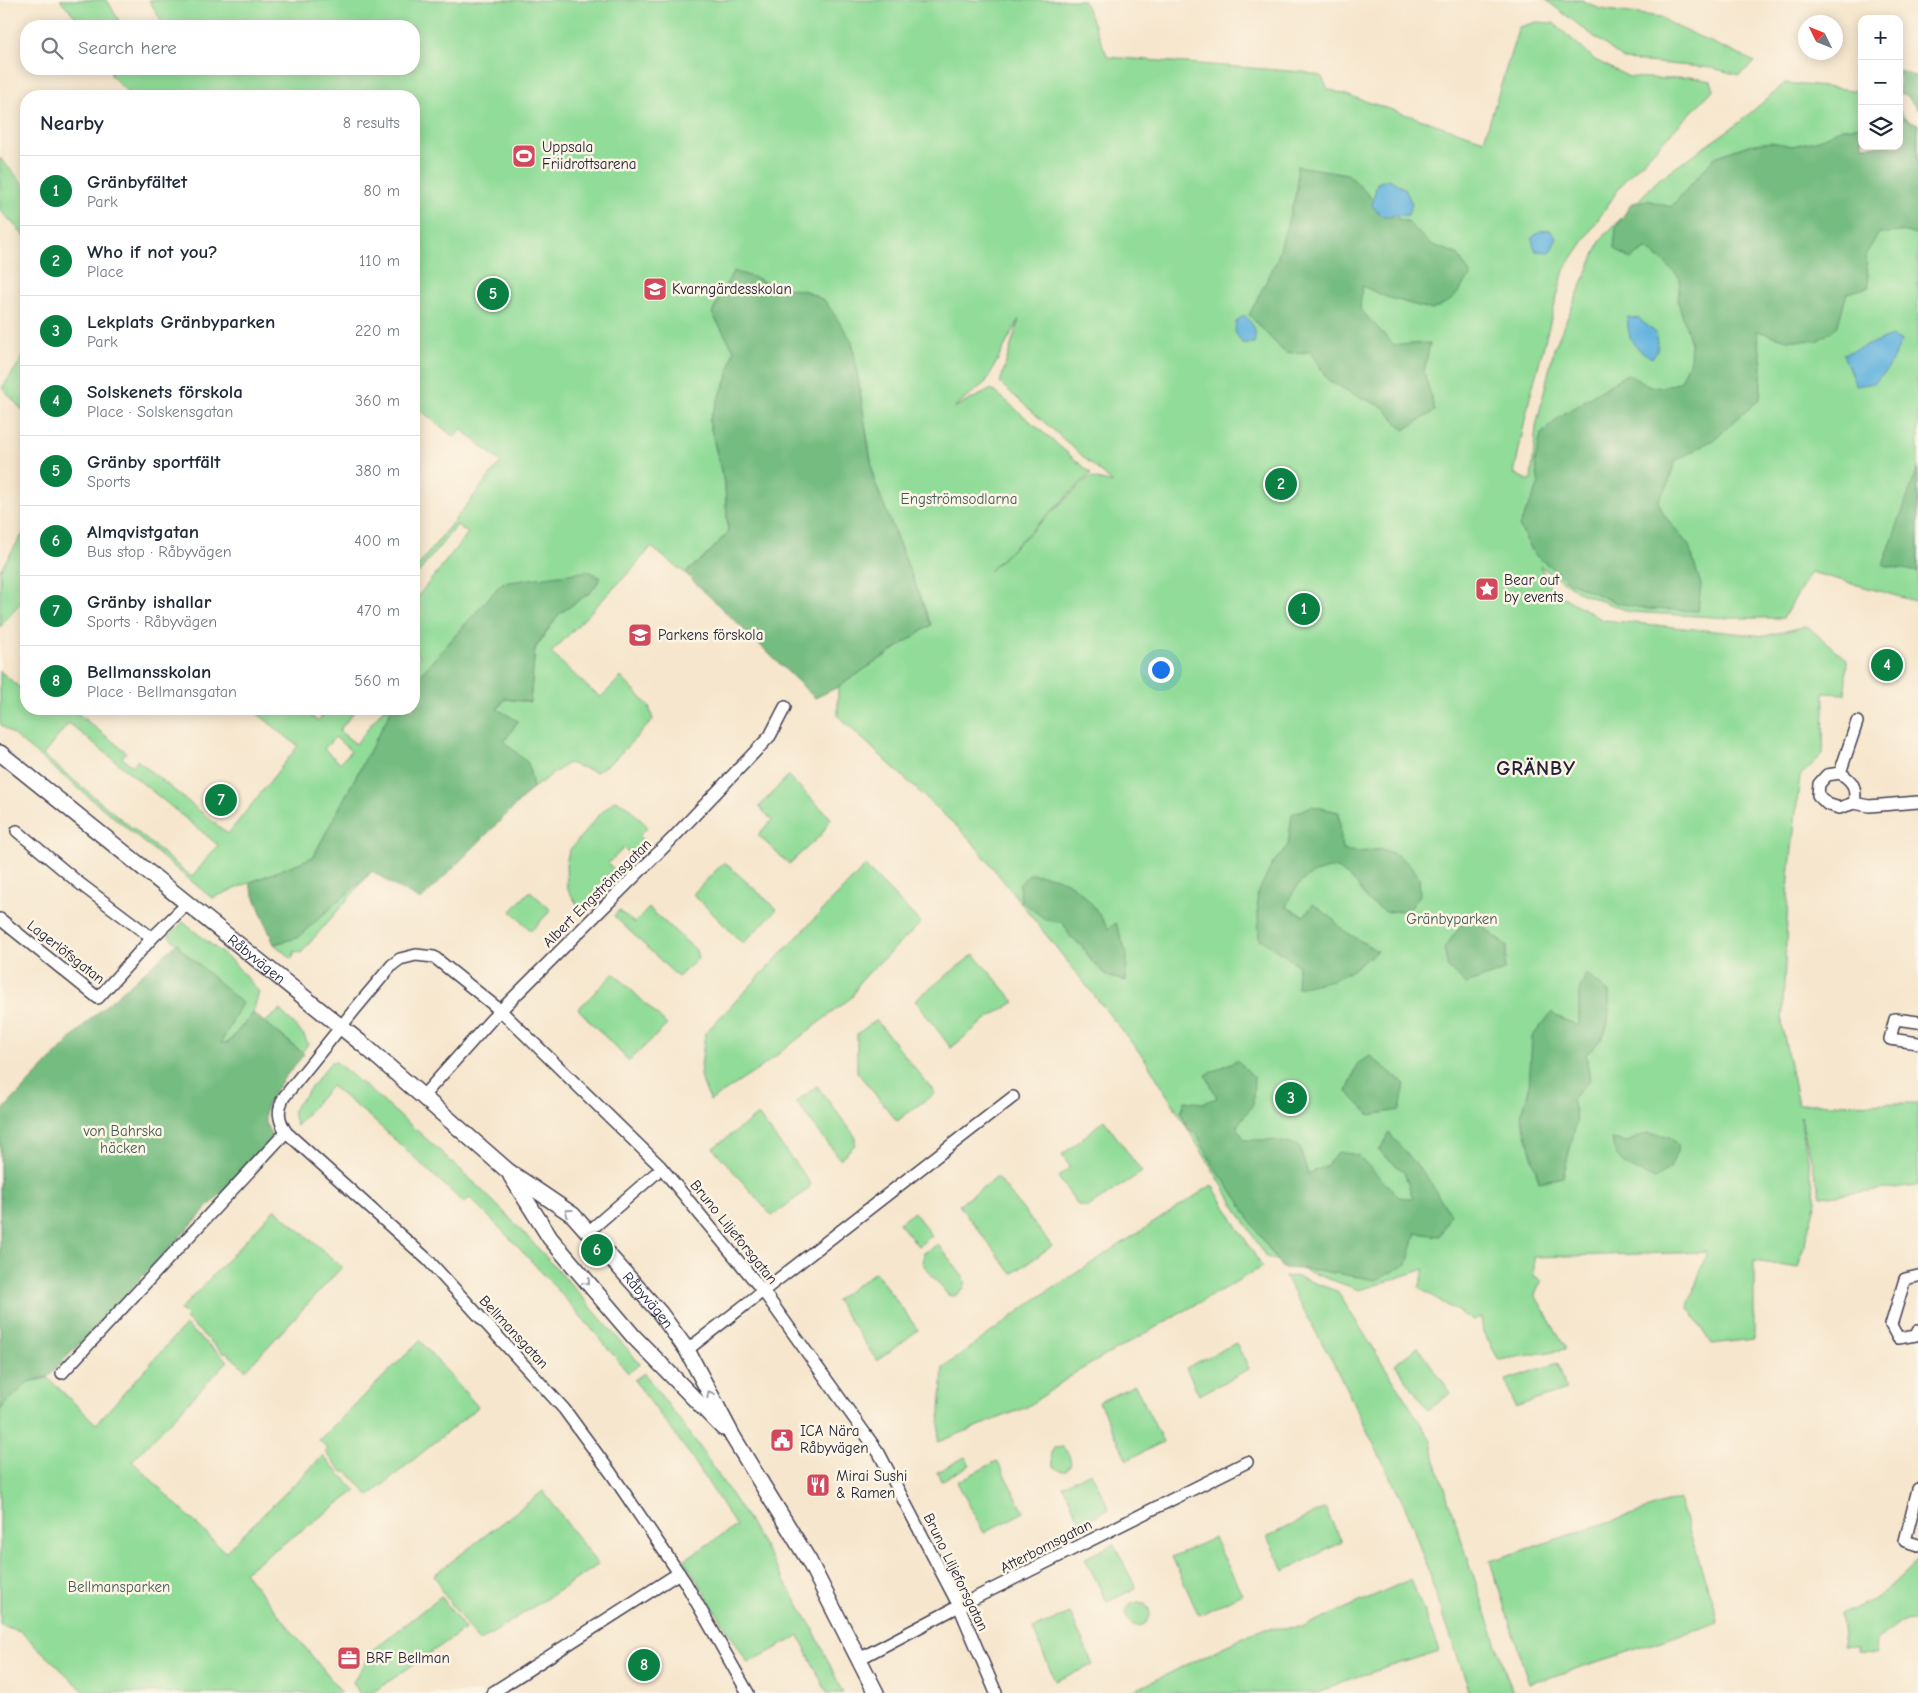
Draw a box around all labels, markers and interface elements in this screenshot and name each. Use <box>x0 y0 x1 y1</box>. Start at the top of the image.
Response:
north arrow <box>1798 15 1843 60</box>
map controls <box>1858 15 1903 150</box>
button: + <box>1858 15 1903 60</box>
search box <box>20 20 420 75</box>
icon: search <box>38 34 66 62</box>
text: Search here <box>78 37 177 59</box>
button: − <box>1858 60 1903 105</box>
button: layers <box>1858 105 1903 150</box>
text: Nearby <box>40 111 104 135</box>
text: 8 results <box>343 114 400 132</box>
place label: Uppsala Friidrottsarena <box>542 138 637 173</box>
sports icon: Uppsala Friidrottsarena <box>511 143 537 169</box>
text: Gränbyfältet <box>87 171 187 193</box>
text: 1 <box>53 182 59 200</box>
text: 80 m <box>363 182 400 200</box>
text: Park <box>87 193 118 211</box>
text: Who if not you? <box>87 241 218 263</box>
text: 2 <box>52 252 60 270</box>
text: 110 m <box>359 252 400 270</box>
text: Place <box>87 263 123 281</box>
pin: 5 <box>477 275 509 313</box>
school or university icon: Kvarngärdesskolan <box>642 276 668 302</box>
place label: Kvarngärdesskolan <box>672 280 792 298</box>
text: Lekplats Gränbyparken <box>87 311 275 333</box>
text: 3 <box>52 322 60 340</box>
text: 220 m <box>355 322 400 340</box>
text: Park <box>87 333 118 351</box>
text: Solskenets förskola <box>87 381 243 403</box>
text: 4 <box>52 392 60 410</box>
text: 360 m <box>355 392 400 410</box>
text: Place · Solskensgatan <box>87 403 233 421</box>
text: Gränby sportfält <box>87 451 221 473</box>
text: 5 <box>52 462 60 480</box>
text: 380 m <box>355 462 400 480</box>
pin: 2 <box>1265 465 1297 503</box>
text: Sports <box>87 473 130 491</box>
park label: Engströmsodlarna <box>901 490 1017 508</box>
text: Almqvistgatan <box>87 521 199 543</box>
text: 6 <box>52 532 60 550</box>
text: 400 m <box>354 532 400 550</box>
text: Bus stop · Råbyvägen <box>87 543 232 561</box>
place label: Bear out by events <box>1504 571 1564 606</box>
place icon: Bear out by events <box>1474 576 1500 602</box>
pin: 1 <box>1288 590 1320 628</box>
text: Gränby ishallar <box>87 591 211 613</box>
text: 7 <box>52 602 60 620</box>
text: 470 m <box>356 602 400 620</box>
text: Sports · Råbyvägen <box>87 613 217 631</box>
school or university icon: Parkens förskola <box>627 622 653 648</box>
place label: Parkens förskola <box>658 626 763 644</box>
pin: 4 <box>1871 646 1903 684</box>
your location <box>1148 657 1174 683</box>
text: Bellmansskolan <box>87 661 211 683</box>
text: 8 <box>52 672 60 690</box>
text: 560 m <box>354 672 400 690</box>
text: Place · Bellmansgatan <box>87 683 237 701</box>
district label: GRÄNBY <box>1496 757 1576 780</box>
pin: 7 <box>205 781 237 819</box>
street label: Albert Engströmsgatan <box>539 835 655 951</box>
park label: Gränbyparken <box>1406 910 1498 928</box>
street label: Lagerlöfsgatan <box>24 916 108 988</box>
street label: Råbyvägen <box>224 931 289 988</box>
pin: 3 <box>1275 1079 1307 1117</box>
park label: von Bahrska häcken <box>82 1122 163 1157</box>
street label: Bruno Liljeforsgatan <box>686 1176 782 1288</box>
one-way arrow <box>564 1209 574 1218</box>
pin: 6 <box>581 1231 613 1269</box>
street label: Råbyvägen <box>619 1268 677 1332</box>
one-way arrow <box>581 1276 590 1285</box>
street label: Bellmansgatan <box>475 1292 553 1372</box>
one-way arrow <box>706 1390 716 1399</box>
place label: ICA Nära Råbyvägen <box>800 1422 869 1457</box>
public building icon: ICA Nära Råbyvägen <box>769 1427 795 1453</box>
place label: Mirai Sushi & Ramen <box>836 1467 907 1502</box>
restaurant icon: Mirai Sushi & Ramen <box>805 1472 831 1498</box>
street label: Bruno Liljeforsgatan <box>920 1510 992 1634</box>
street label: Atterbomsgatan <box>997 1515 1095 1577</box>
park label: Bellmansparken <box>68 1578 170 1596</box>
office icon: BRF Bellman <box>336 1645 362 1671</box>
pin: 8 <box>628 1646 660 1684</box>
place label: BRF Bellman <box>366 1649 450 1667</box>

